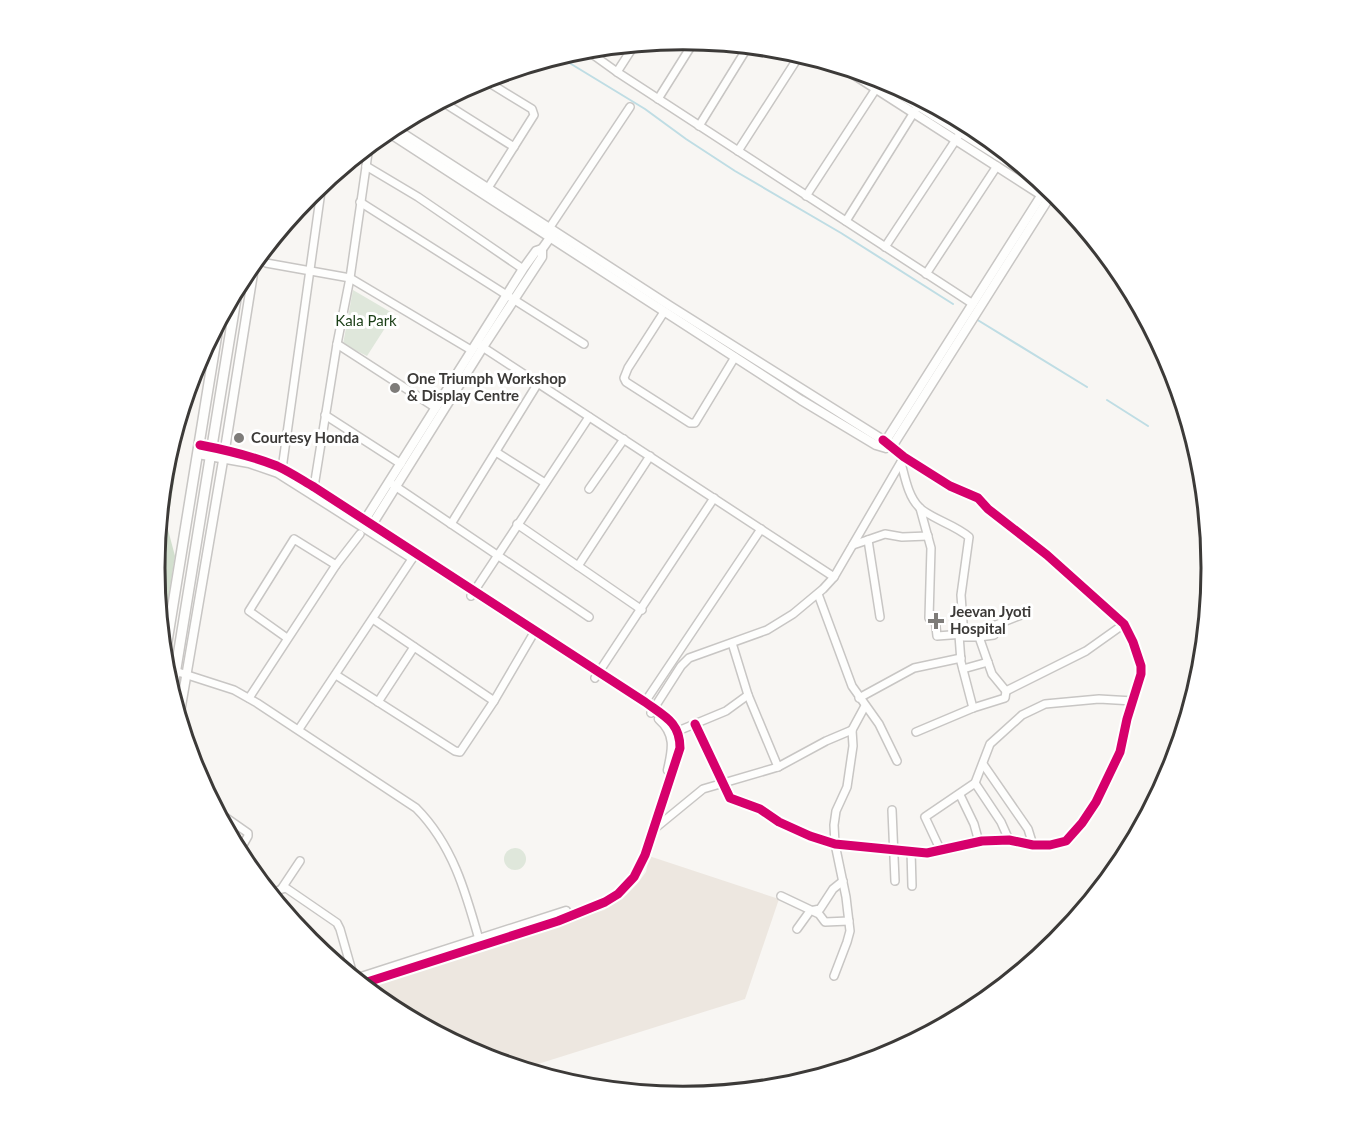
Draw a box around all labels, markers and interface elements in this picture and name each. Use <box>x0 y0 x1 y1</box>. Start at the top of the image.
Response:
park label: Kala Park <box>335 311 397 329</box>
place label: One Triumph Workshop & Display Centre <box>407 369 566 404</box>
marker: One Triumph Workshop & Display Centre <box>388 381 402 395</box>
place label: Courtesy Honda <box>251 428 359 446</box>
marker: Courtesy Honda <box>232 431 246 445</box>
place label: Jeevan Jyoti Hospital <box>950 602 1031 637</box>
marker: Jeevan Jyoti Hospital <box>927 612 945 630</box>

